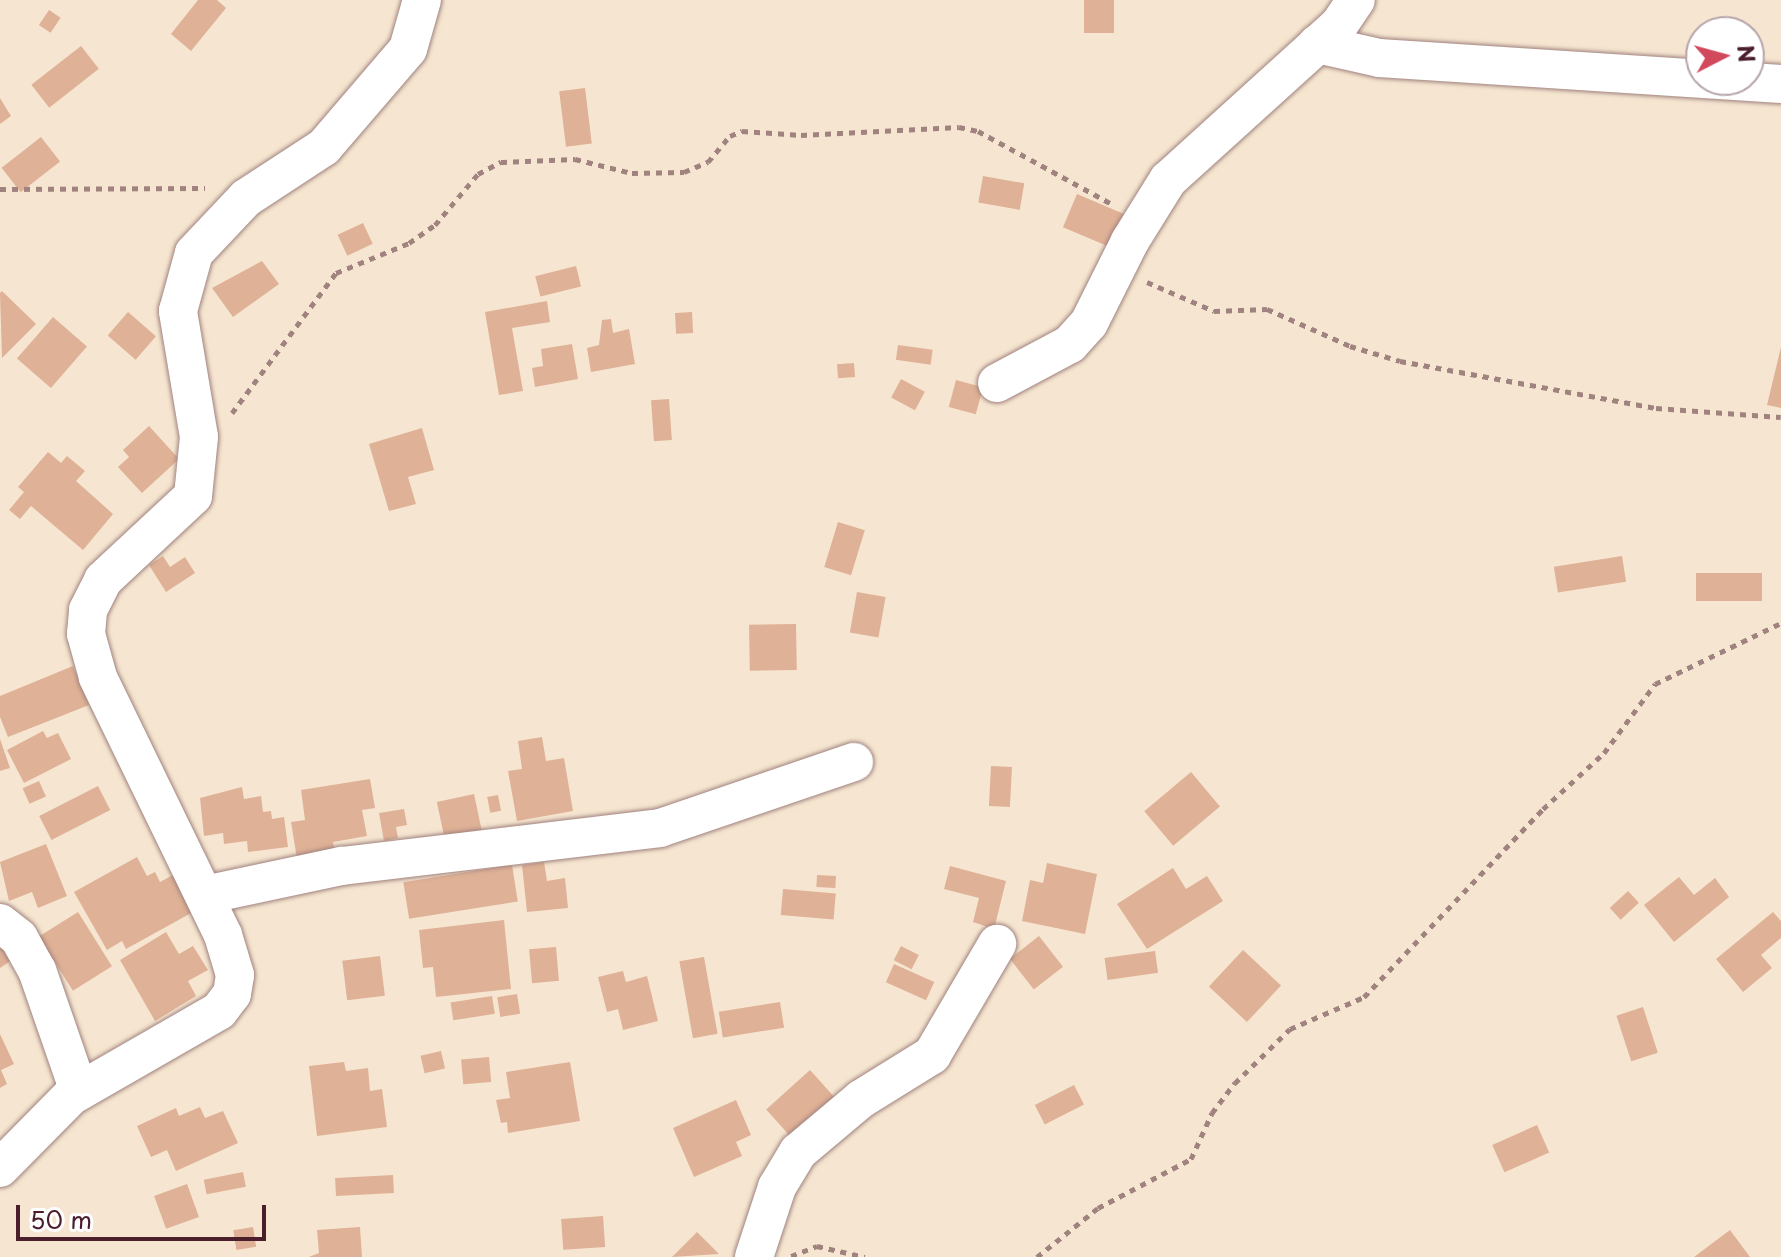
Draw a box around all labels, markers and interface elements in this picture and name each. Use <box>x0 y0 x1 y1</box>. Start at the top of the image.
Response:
north arrow <box>1685 16 1765 96</box>
text: N <box>1730 43 1765 64</box>
scale bar <box>20 1189 270 1239</box>
text: 50 m <box>30 1201 92 1237</box>

